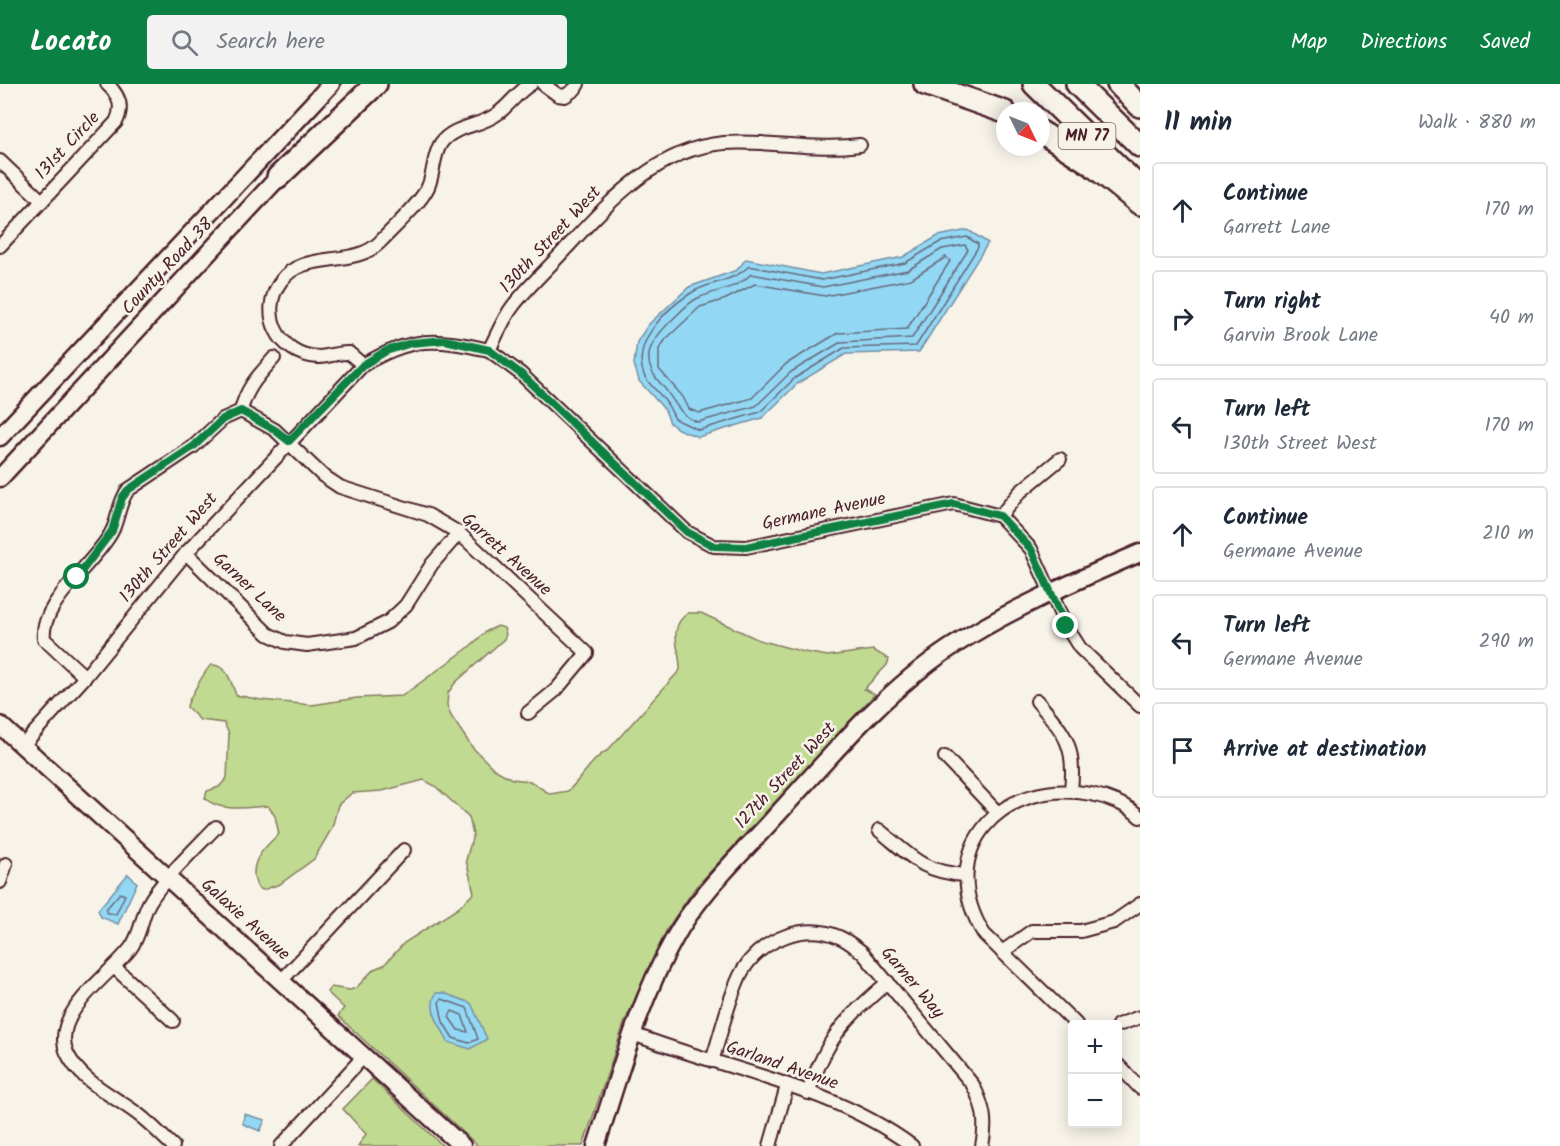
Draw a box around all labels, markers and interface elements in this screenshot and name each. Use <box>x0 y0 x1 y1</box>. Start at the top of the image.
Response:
search box <box>147 15 567 69</box>
text: Locato <box>30 20 111 65</box>
text: Search here <box>216 25 325 60</box>
icon: search <box>168 26 201 59</box>
text: Map <box>1291 26 1327 59</box>
text: Directions <box>1360 26 1447 59</box>
text: Saved <box>1480 26 1530 59</box>
north arrow <box>996 102 1050 156</box>
text: 11 min <box>1164 102 1232 144</box>
street label: 131st Circle <box>28 105 108 187</box>
text: Walk · 880 m <box>1418 107 1536 139</box>
road number: MN 77 <box>1058 123 1116 149</box>
text: Continue <box>1223 177 1308 212</box>
street label: 130th Street West <box>493 179 610 301</box>
icon: ahead <box>1166 194 1199 227</box>
text: 170 m <box>1485 194 1534 226</box>
street label: County Road 38 <box>115 212 221 322</box>
text: Garrett Lane <box>1223 212 1330 244</box>
text: Turn right <box>1223 285 1321 320</box>
icon: right <box>1166 302 1199 335</box>
text: 40 m <box>1489 302 1534 334</box>
text: Garvin Brook Lane <box>1223 320 1378 352</box>
text: Turn left <box>1223 393 1310 428</box>
icon: left <box>1166 410 1199 443</box>
text: 170 m <box>1485 410 1534 442</box>
text: 130th Street West <box>1223 428 1377 460</box>
street label: 130th Street West <box>113 485 226 610</box>
street label: Germane Avenue <box>759 485 889 539</box>
text: Continue <box>1223 501 1308 536</box>
street label: Garrett Avenue <box>454 506 558 604</box>
icon: ahead <box>1166 518 1199 551</box>
text: 210 m <box>1482 518 1534 550</box>
text: Germane Avenue <box>1223 536 1363 568</box>
street label: Garner Lane <box>205 546 293 630</box>
route start <box>63 563 89 589</box>
text: Turn left <box>1223 609 1310 644</box>
route end <box>1052 612 1078 638</box>
icon: left <box>1166 626 1199 659</box>
text: 290 m <box>1479 626 1534 658</box>
text: Germane Avenue <box>1223 644 1363 676</box>
street label: 127th Street West <box>728 715 844 836</box>
text: Arrive at destination <box>1223 733 1426 768</box>
icon: arrive <box>1166 734 1199 767</box>
street label: Galaxie Avenue <box>193 872 297 968</box>
street label: Garner Way <box>873 940 951 1026</box>
map controls <box>1068 1020 1122 1128</box>
button: + <box>1068 1020 1122 1074</box>
street label: Garland Avenue <box>722 1033 842 1099</box>
button: − <box>1068 1074 1122 1128</box>

